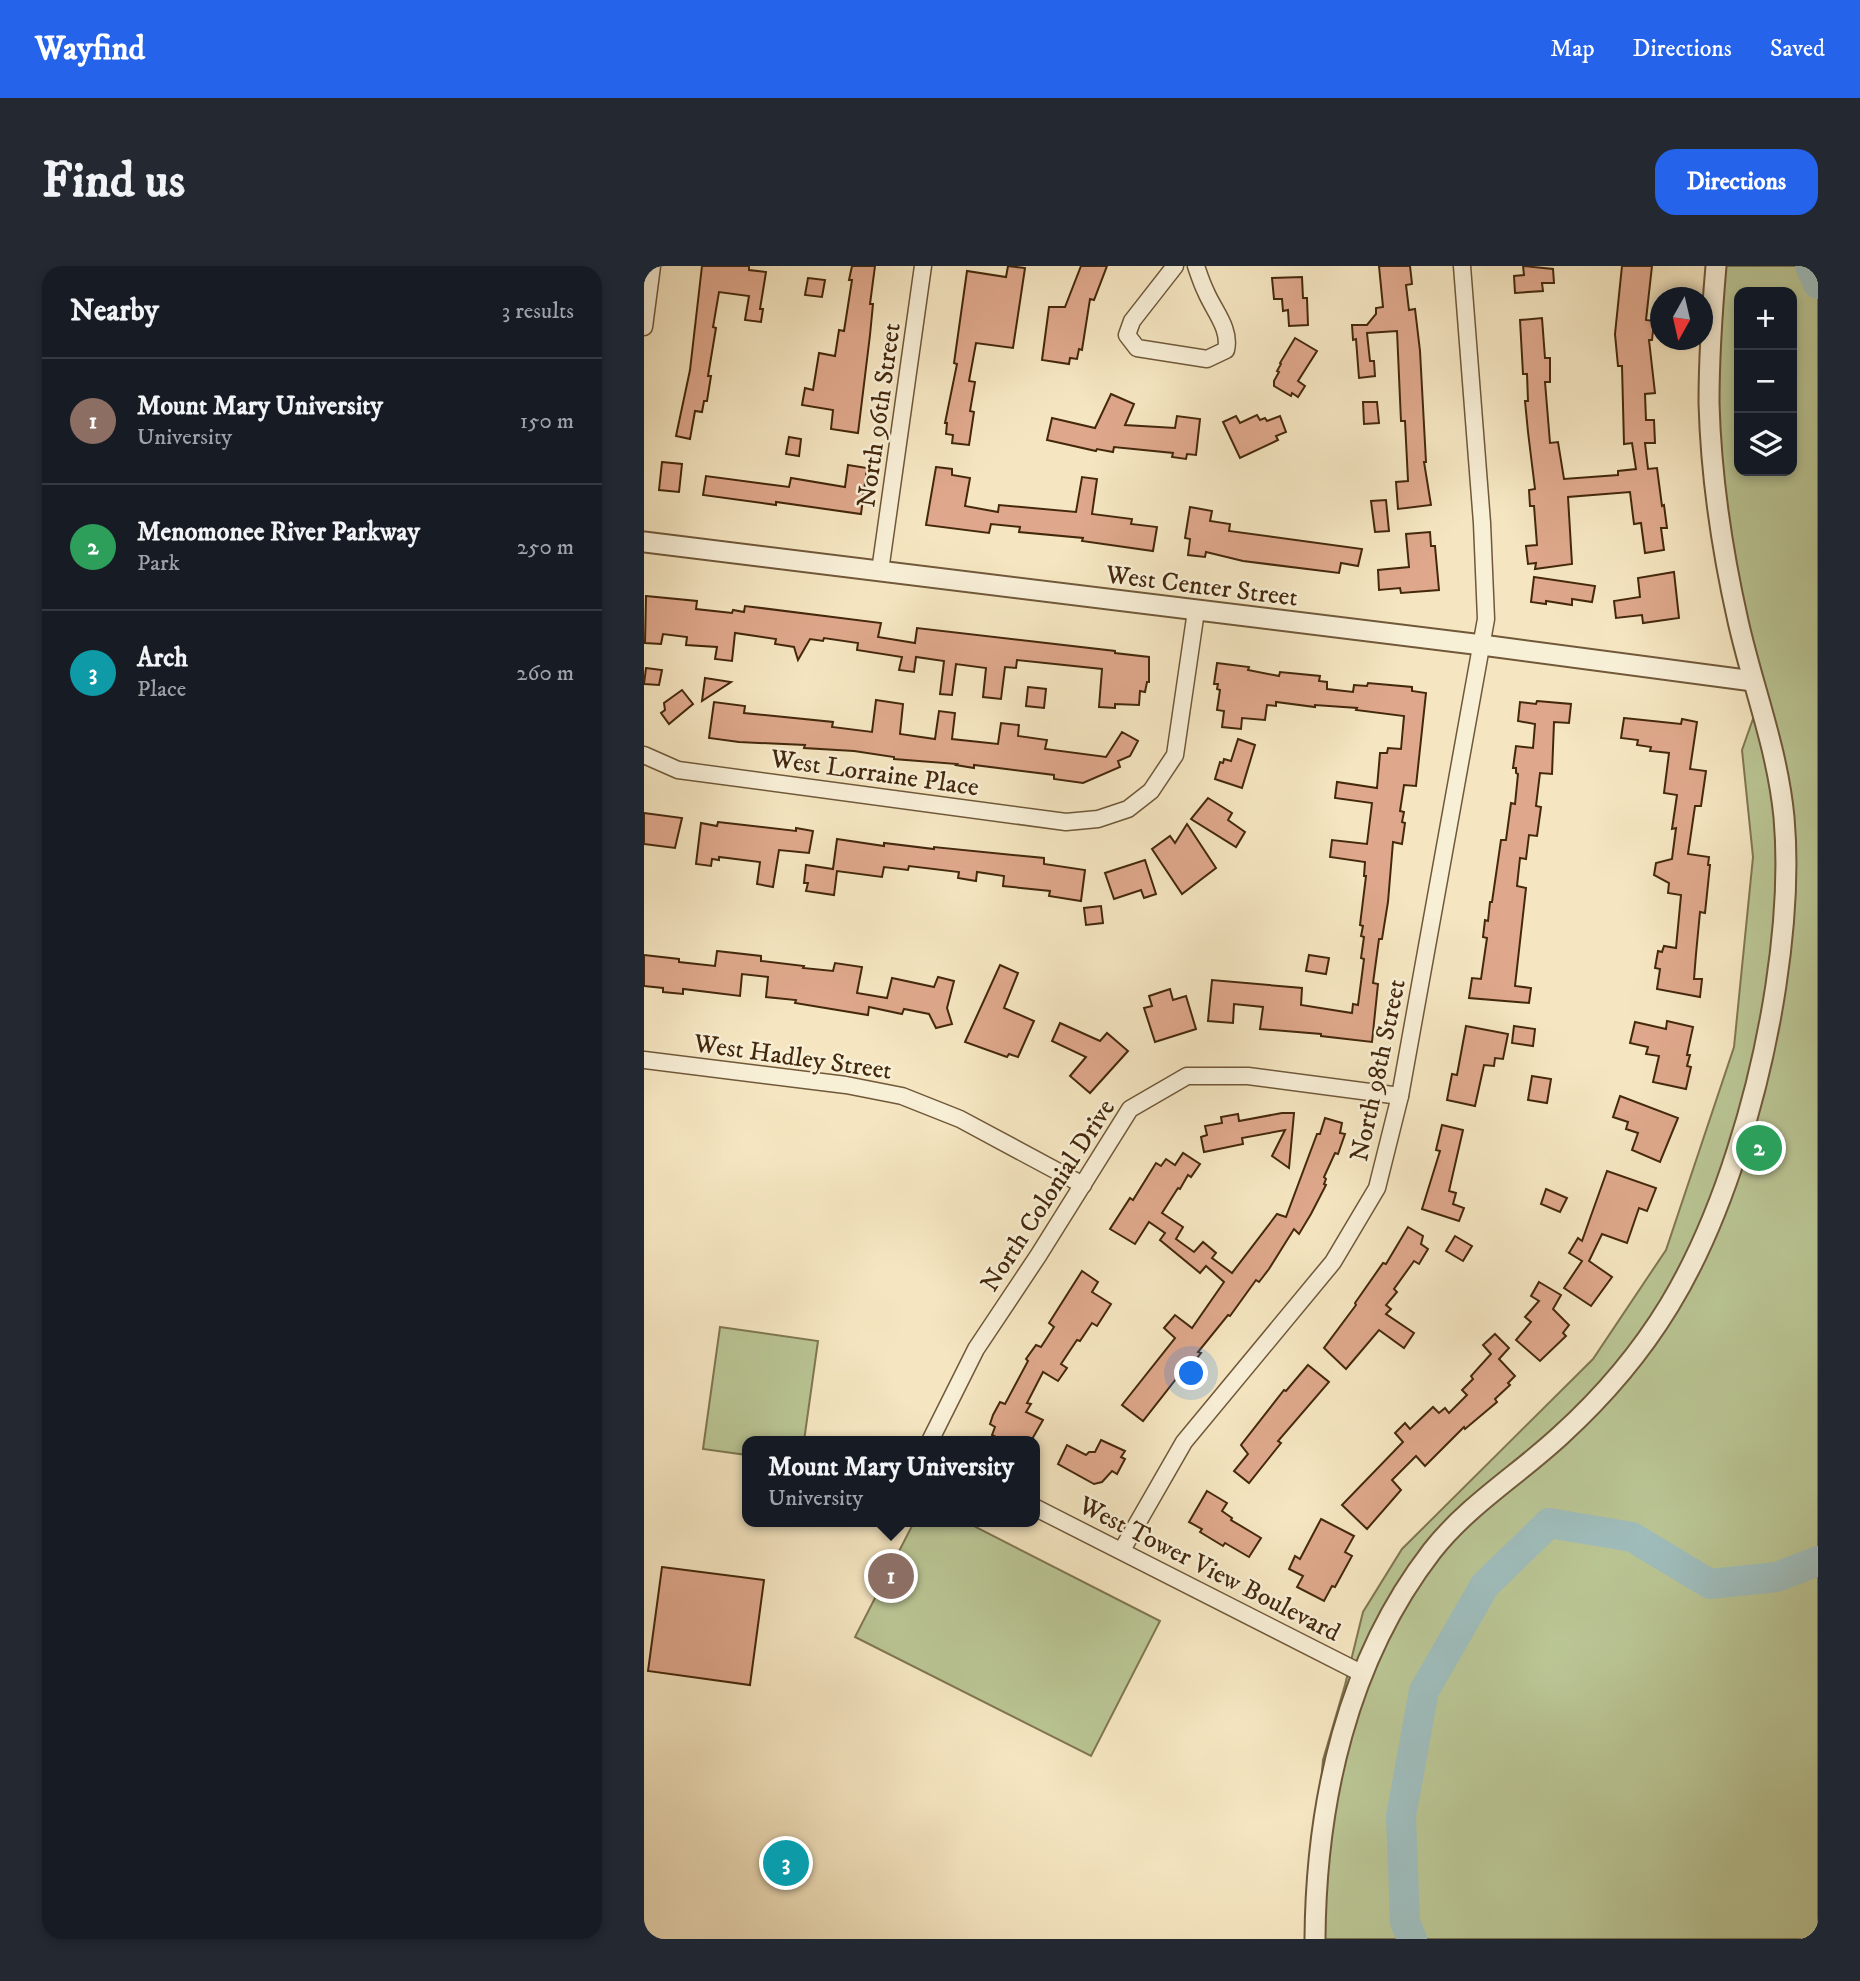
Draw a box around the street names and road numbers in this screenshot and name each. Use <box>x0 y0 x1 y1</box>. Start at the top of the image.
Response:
street label: North 96th Street <box>850 321 909 510</box>
street label: West Center Street <box>1103 558 1300 615</box>
street label: West Lorraine Place <box>768 742 981 804</box>
street label: North 98th Street <box>1343 976 1414 1165</box>
street label: West Hadley Street <box>691 1027 894 1088</box>
street label: North Colonial Drive <box>974 1093 1123 1298</box>
street label: West Tower View Boulevard <box>1072 1489 1346 1650</box>

